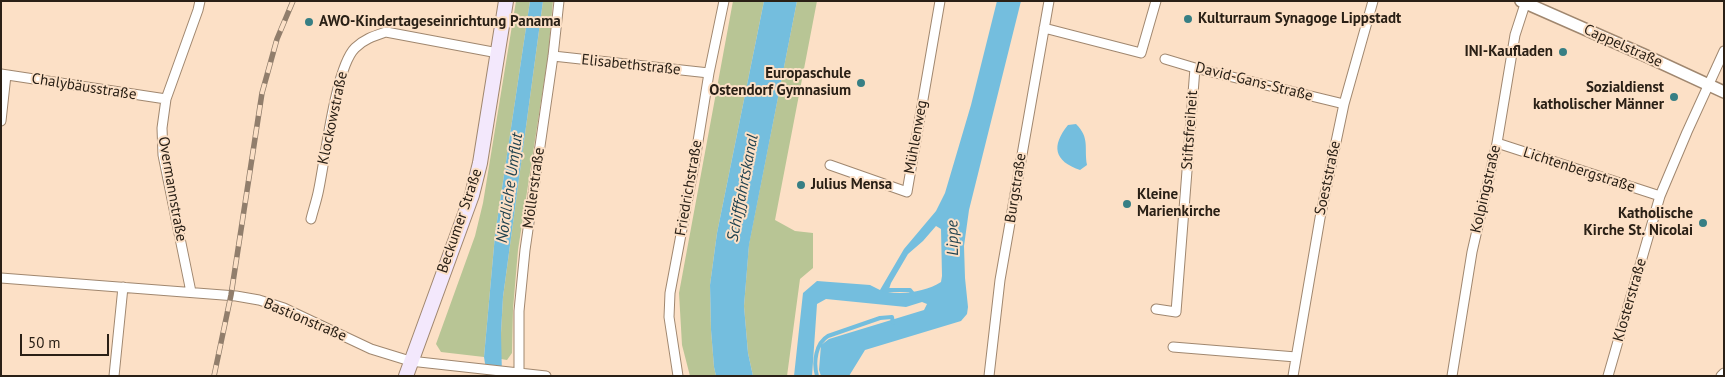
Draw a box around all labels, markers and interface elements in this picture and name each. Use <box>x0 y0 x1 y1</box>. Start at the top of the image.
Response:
place label: Kulturraum Synagoge Lippstadt <box>1198 10 1401 28</box>
place label: AWO-Kindertageseinrichtung Panama <box>319 13 561 31</box>
marker: Kulturraum Synagoge Lippstadt <box>1182 13 1194 25</box>
marker: AWO-Kindertageseinrichtung Panama <box>303 16 315 28</box>
street label: Cappelstraße <box>1581 21 1665 71</box>
place label: INI-Kaufladen <box>1464 43 1553 61</box>
marker: INI-Kaufladen <box>1557 46 1569 58</box>
street label: Elisabethstraße <box>581 51 681 79</box>
street label: David-Gans-Straße <box>1193 59 1315 105</box>
place label: Europaschule Ostendorf Gymnasium <box>709 65 851 100</box>
street label: Chalybäusstraße <box>30 70 138 104</box>
street label: Klockowstraße <box>314 70 352 166</box>
marker: Europaschule Ostendorf Gymnasium <box>855 77 867 89</box>
place label: Sozialdienst katholischer Männer <box>1533 79 1664 114</box>
street label: Stiftsfreiheit <box>1178 90 1202 170</box>
marker: Sozialdienst katholischer Männer <box>1668 91 1680 103</box>
street label: Mühlenweg <box>901 99 931 175</box>
water label: Nördliche Umflut <box>493 132 527 244</box>
water label: Schifffahrtskanal <box>723 133 763 243</box>
street label: Overmannstraße <box>154 135 190 243</box>
street label: Friedrichstraße <box>672 139 706 237</box>
street label: Soeststraße <box>1311 139 1345 217</box>
street label: Kolpingstraße <box>1467 143 1505 235</box>
street label: Lichtenbergstraße <box>1521 143 1637 197</box>
street label: Möllerstraße <box>519 146 549 230</box>
street label: Burgstraße <box>1002 152 1030 224</box>
street label: Beckumer Straße <box>434 166 486 276</box>
place label: Julius Mensa <box>811 176 892 194</box>
marker: Julius Mensa <box>795 179 807 191</box>
place label: Kleine Marienkirche <box>1137 186 1220 221</box>
marker: Kleine Marienkirche <box>1121 198 1133 210</box>
place label: Katholische Kirche St. Nicolai <box>1584 205 1693 240</box>
marker: Katholische Kirche St. Nicolai <box>1697 217 1709 229</box>
water label: Lippe <box>943 220 963 256</box>
street label: Klosterstraße <box>1610 256 1650 344</box>
street label: Bastionstraße <box>261 294 349 346</box>
scale bar <box>22 324 111 356</box>
text: 50 m <box>28 333 61 352</box>

